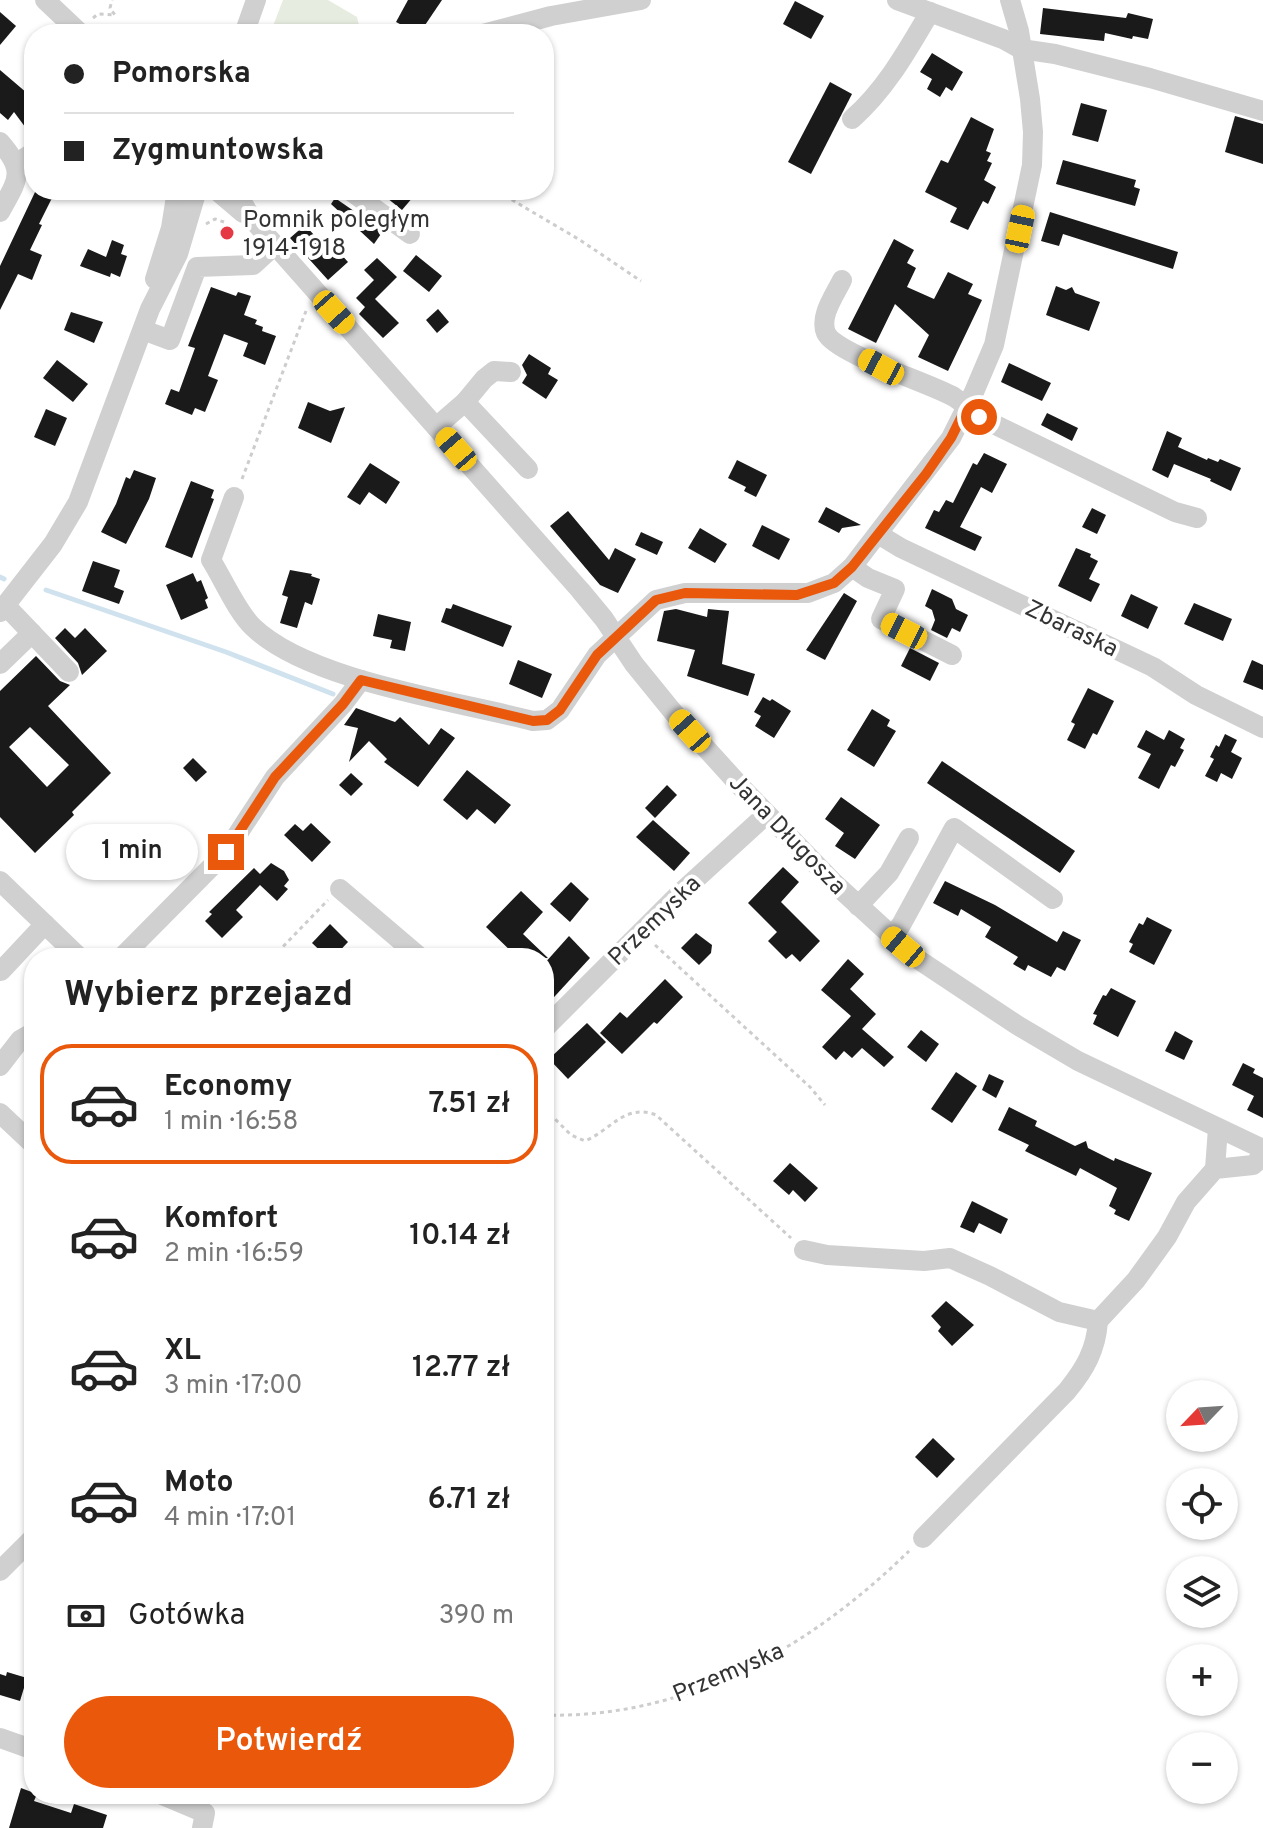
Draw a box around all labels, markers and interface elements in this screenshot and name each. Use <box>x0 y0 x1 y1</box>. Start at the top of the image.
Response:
text: Pomorska <box>112 56 251 93</box>
text: Zygmuntowska <box>112 133 324 170</box>
car <box>1003 203 1037 255</box>
place label: Pomnik poległym 1914-1918 <box>243 206 430 264</box>
marker: Pomnik poległym 1914-1918 <box>218 224 236 242</box>
car <box>309 286 359 338</box>
car <box>854 345 908 389</box>
route start <box>961 399 997 435</box>
car <box>431 423 481 475</box>
street label: Zbaraska <box>1020 594 1123 665</box>
car <box>877 609 931 653</box>
car <box>665 705 715 757</box>
street label: Jana Długosza <box>721 769 852 902</box>
callout: 1 min <box>66 824 198 880</box>
route end <box>208 834 244 870</box>
text: 1 min <box>101 835 163 868</box>
street label: Przemyska <box>603 870 708 973</box>
car <box>877 922 929 972</box>
text: Wybierz przejazd <box>64 973 353 1019</box>
icon: car <box>68 1068 140 1140</box>
text: Economy <box>164 1069 292 1106</box>
text: 7.51 zł <box>429 1086 510 1123</box>
text: 1 min · 16:58 <box>164 1106 298 1139</box>
icon: car <box>68 1200 140 1272</box>
text: Komfort <box>164 1201 278 1238</box>
text: 10.14 zł <box>409 1218 510 1255</box>
text: 2 min · 16:59 <box>164 1238 304 1271</box>
icon: car <box>68 1332 140 1404</box>
text: XL <box>164 1333 201 1370</box>
text: 12.77 zł <box>412 1350 510 1387</box>
text: 3 min · 17:00 <box>164 1370 302 1403</box>
north arrow <box>1166 1380 1238 1452</box>
map controls <box>1166 1380 1238 1804</box>
icon: car <box>68 1464 140 1536</box>
text: Moto <box>164 1465 234 1502</box>
button: locate <box>1166 1468 1238 1540</box>
text: 6.71 zł <box>427 1482 510 1519</box>
text: 4 min · 17:01 <box>164 1502 296 1535</box>
button: layers <box>1166 1556 1238 1628</box>
icon: cash <box>64 1594 108 1638</box>
text: Gotówka <box>128 1598 245 1635</box>
text: 390 m <box>439 1600 514 1633</box>
street label: Przemyska <box>669 1637 789 1711</box>
button: + <box>1166 1644 1238 1716</box>
button: Potwierdź <box>64 1696 514 1788</box>
button: − <box>1166 1732 1238 1804</box>

